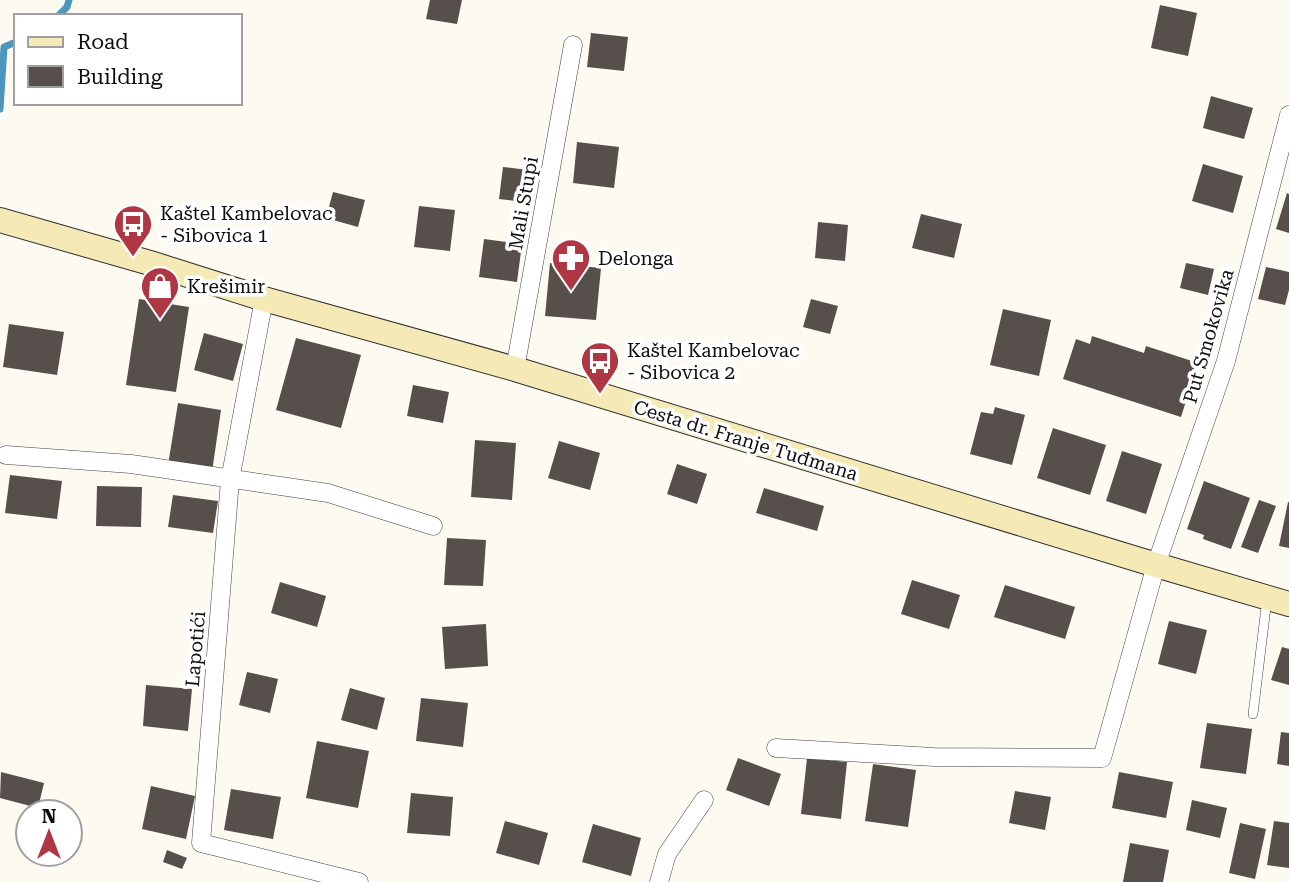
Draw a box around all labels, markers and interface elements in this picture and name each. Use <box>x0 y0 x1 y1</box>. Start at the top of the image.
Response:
legend <box>14 14 242 105</box>
text: Road <box>77 30 129 54</box>
text: Building <box>77 65 163 89</box>
street label: Mali Stupi <box>504 155 543 251</box>
place label: Kaštel Kambelovac - Sibovica 1 <box>160 202 333 247</box>
bus stop icon: Kaštel Kambelovac - Sibovica 1 <box>112 203 154 258</box>
pharmacy icon: Delonga <box>550 237 592 292</box>
place label: Delonga <box>598 247 674 270</box>
shop icon: Krešimir <box>139 265 181 320</box>
street label: Put Smokovika <box>1178 266 1239 406</box>
place label: Krešimir <box>187 275 265 298</box>
place label: Kaštel Kambelovac - Sibovica 2 <box>627 339 800 384</box>
bus stop icon: Kaštel Kambelovac - Sibovica 2 <box>579 340 621 395</box>
street label: Cesta dr. Franje Tuđmana <box>631 395 861 486</box>
street label: Lapotići <box>181 610 210 688</box>
north arrow <box>14 798 84 868</box>
text: N <box>42 805 57 828</box>

